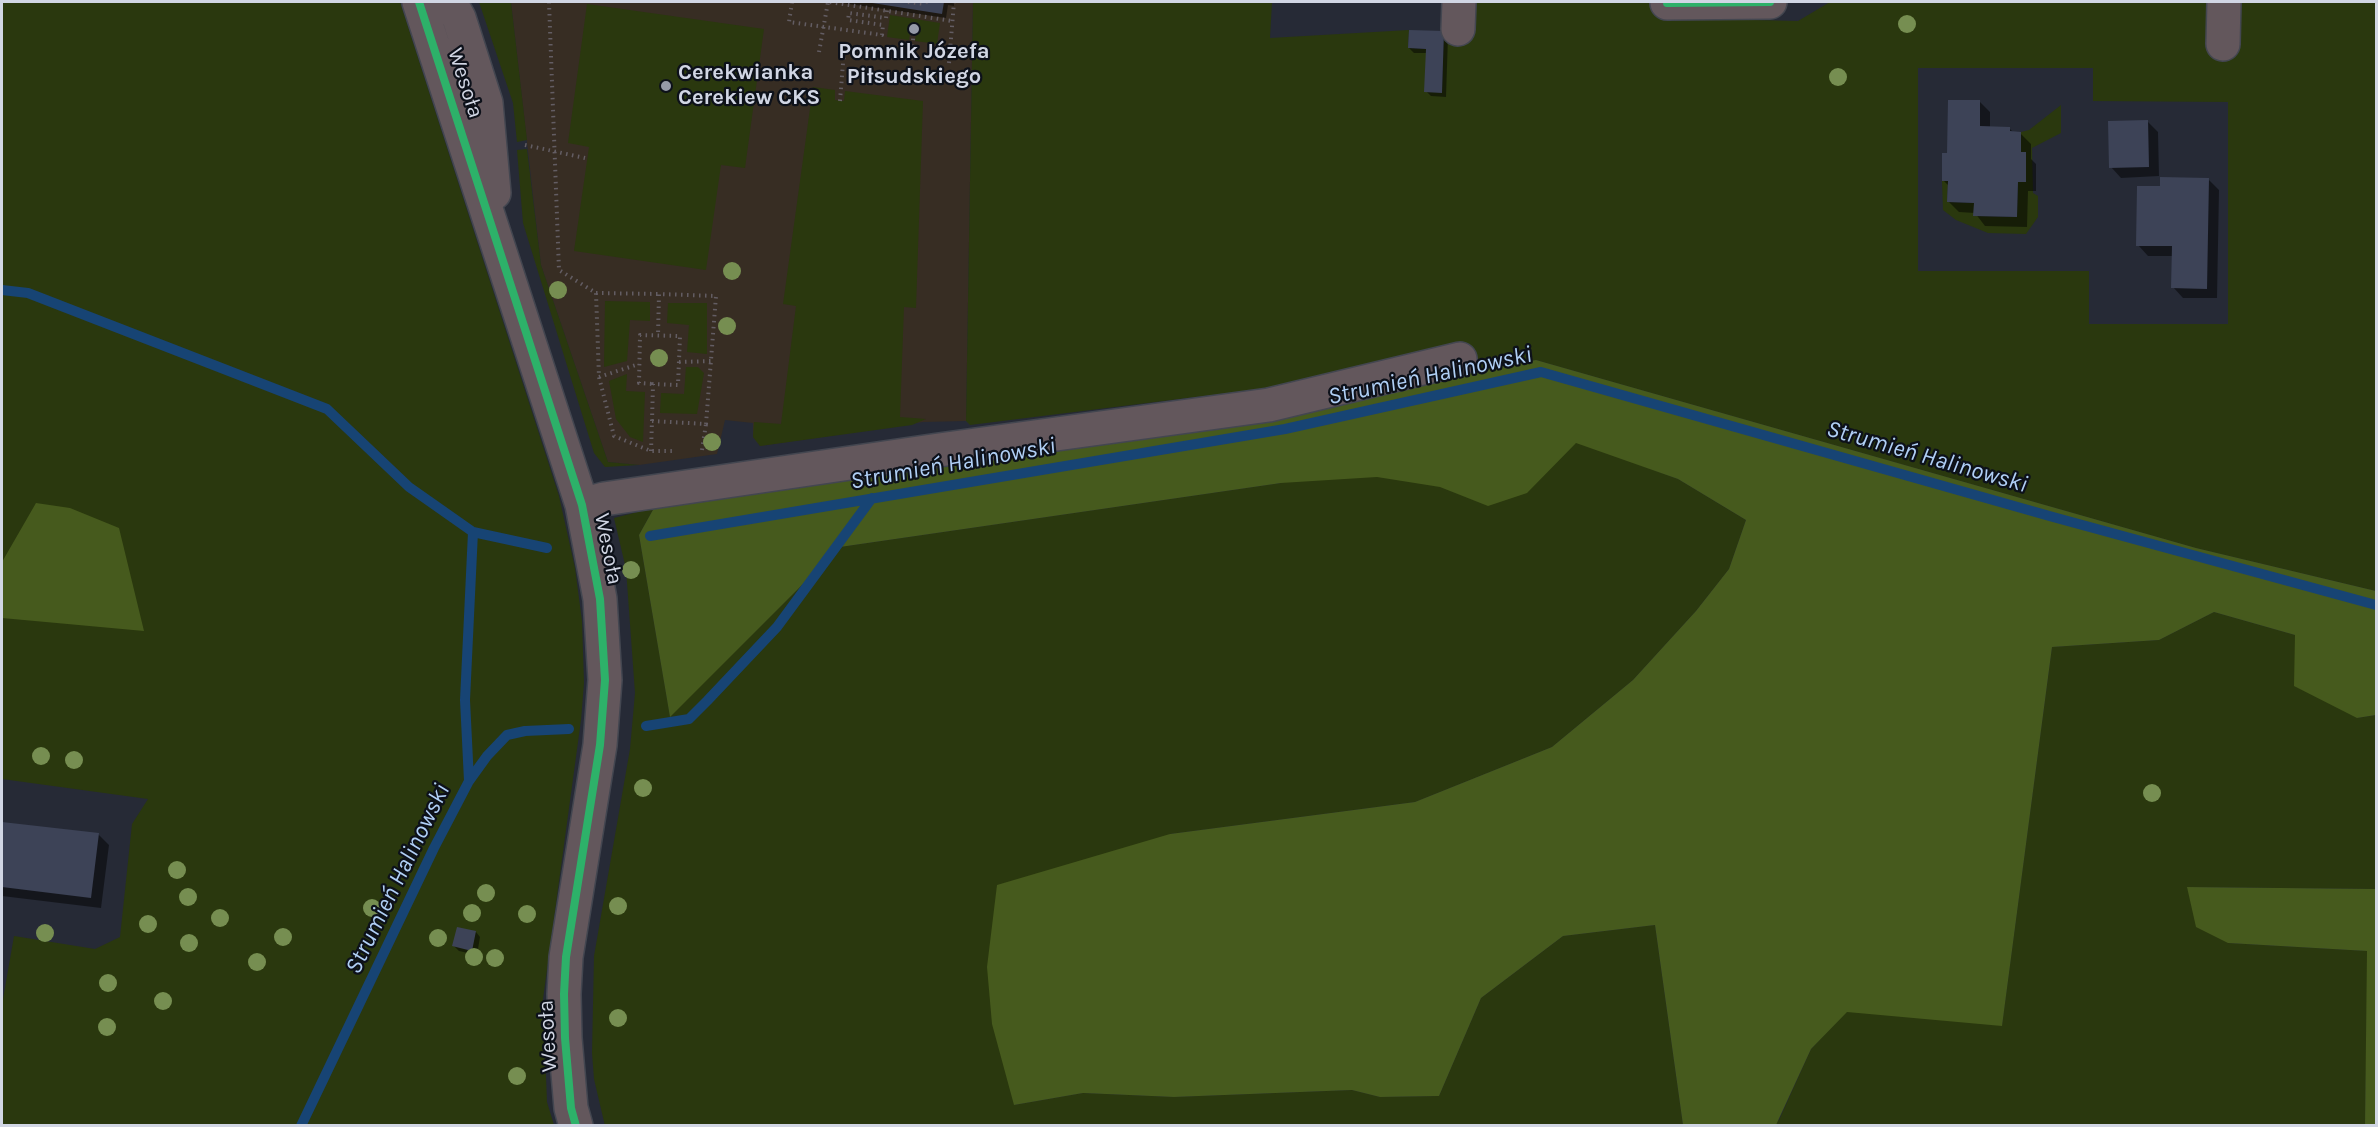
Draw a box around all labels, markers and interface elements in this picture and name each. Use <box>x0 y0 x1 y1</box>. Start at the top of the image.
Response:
marker: Pomnik Józefa Piłsudskiego <box>907 22 921 36</box>
place label: Pomnik Józefa Piłsudskiego <box>838 39 990 90</box>
street label: Wesoła <box>441 45 489 121</box>
place label: Cerekwianka Cerekiew CKS <box>678 60 820 112</box>
marker: Cerekwianka Cerekiew CKS <box>659 79 673 93</box>
water label: Strumień Halinowski <box>1325 340 1535 412</box>
water label: Strumień Halinowski <box>1823 415 2031 499</box>
water label: Strumień Halinowski <box>848 432 1058 496</box>
street label: Wesoła <box>588 511 628 587</box>
water label: Strumień Halinowski <box>339 779 457 979</box>
street label: Wesoła <box>533 999 563 1073</box>

